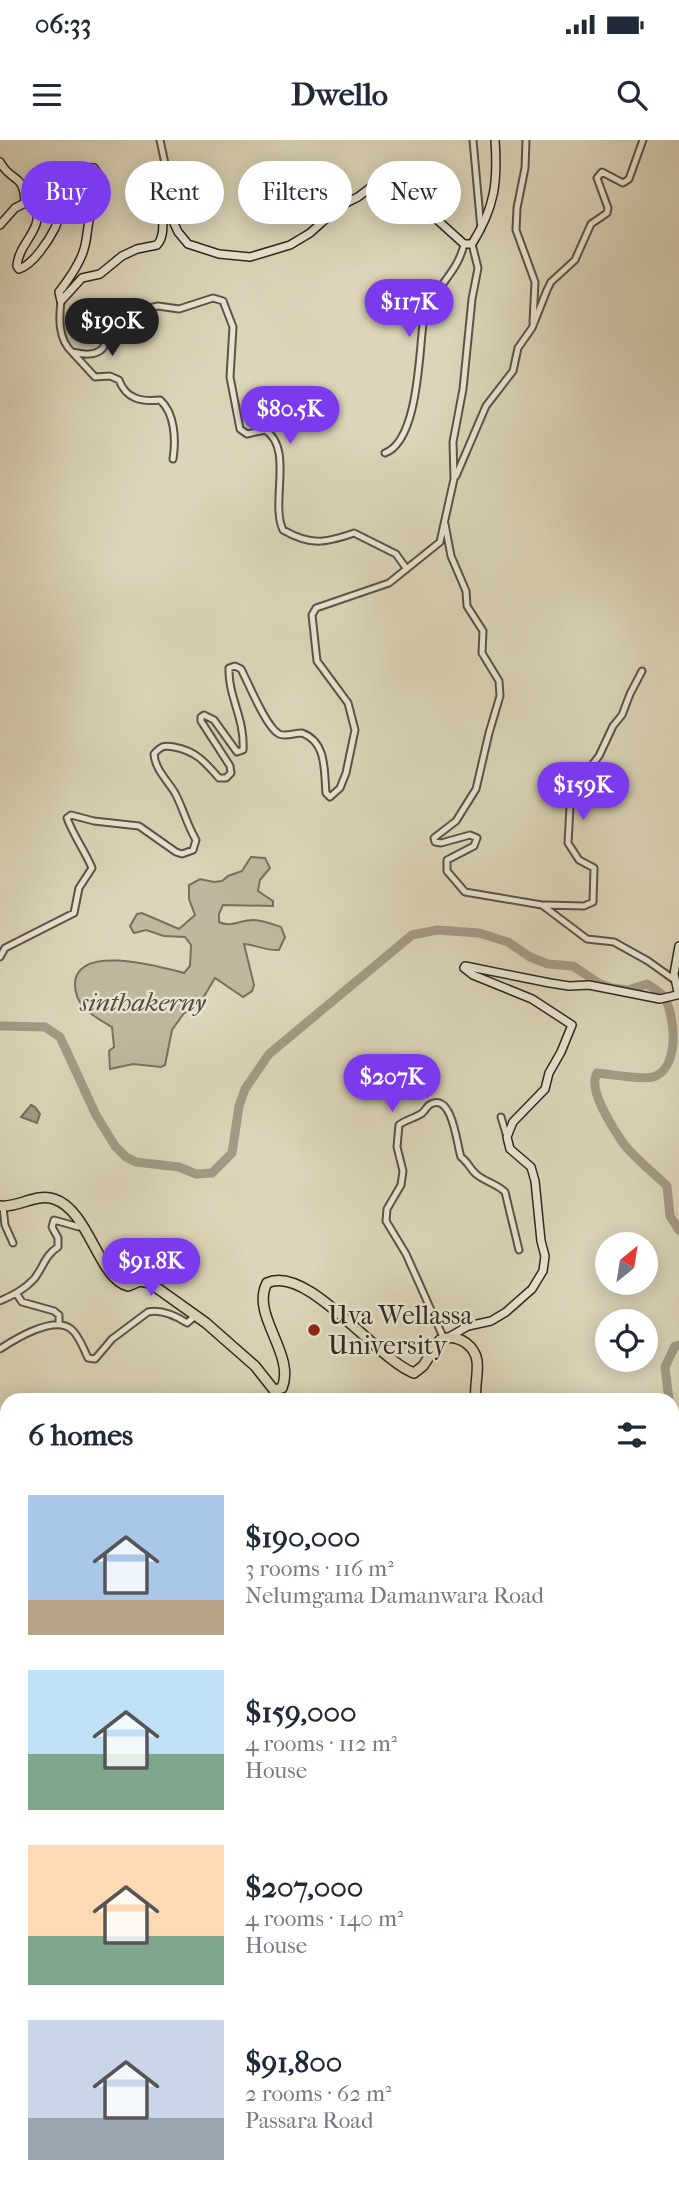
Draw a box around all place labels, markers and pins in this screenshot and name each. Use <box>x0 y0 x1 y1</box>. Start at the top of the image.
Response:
pin: $117K <box>360 280 458 339</box>
pin: $190K <box>63 298 161 358</box>
pin: $80.5K <box>233 386 347 446</box>
pin: $159K <box>534 762 632 822</box>
pin: $207K <box>343 1054 441 1114</box>
pin: $91.8K <box>94 1238 208 1298</box>
place label: Uva Wellassa University <box>328 1300 473 1361</box>
marker: Uva Wellassa University <box>306 1322 322 1338</box>

